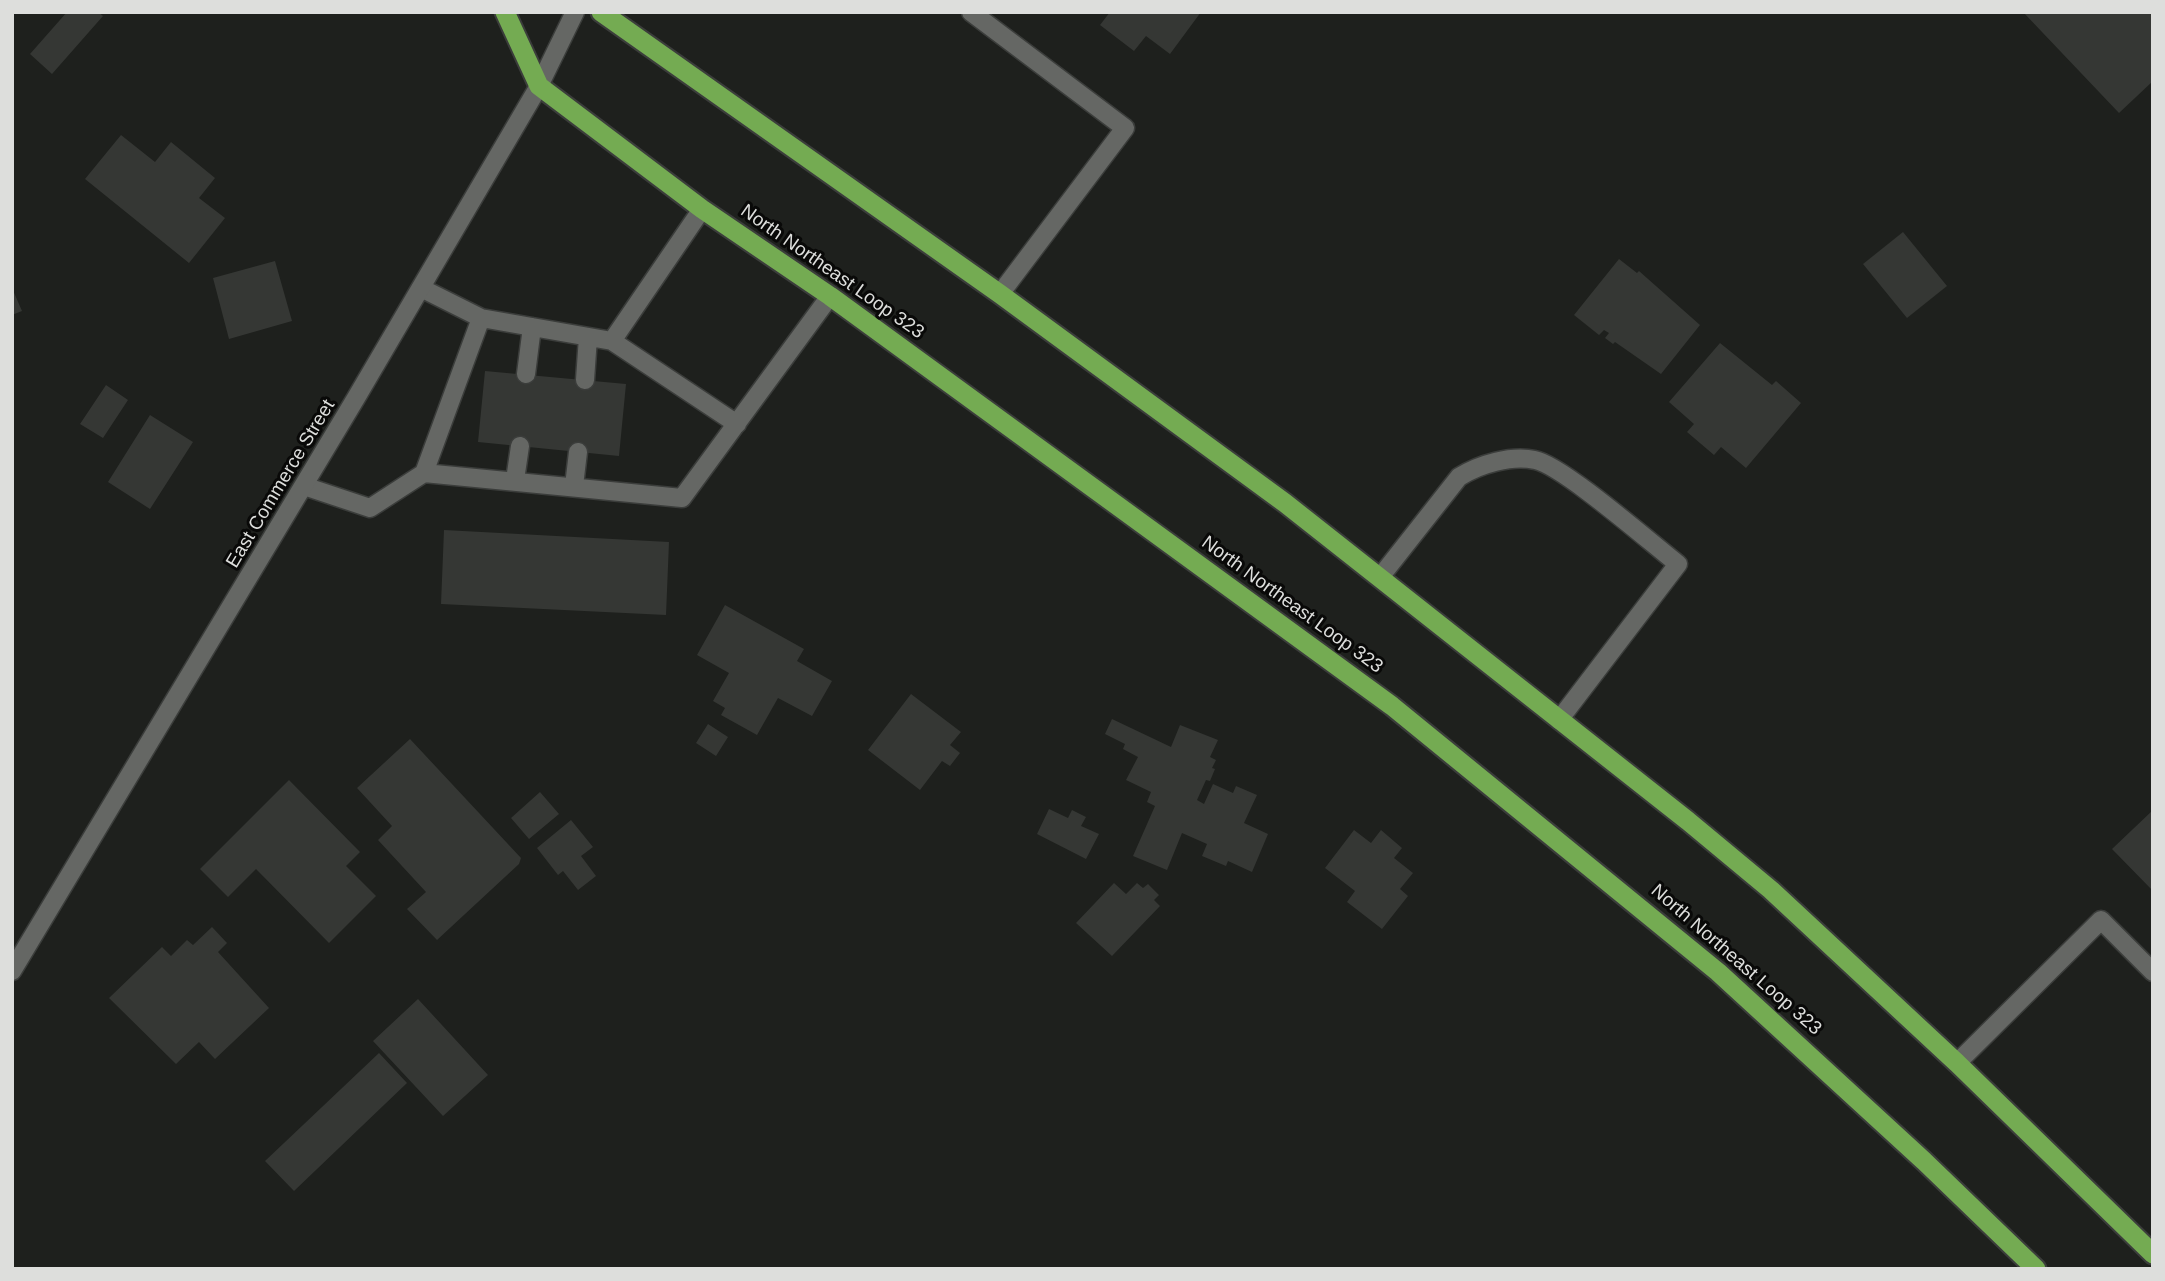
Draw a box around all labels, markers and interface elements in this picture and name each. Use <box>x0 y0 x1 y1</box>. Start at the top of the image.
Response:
street label: North Northeast Loop 323 <box>736 200 928 344</box>
street label: East Commerce Street <box>222 396 340 572</box>
street label: North Northeast Loop 323 <box>1197 532 1387 678</box>
street label: North Northeast Loop 323 <box>1646 880 1826 1040</box>

